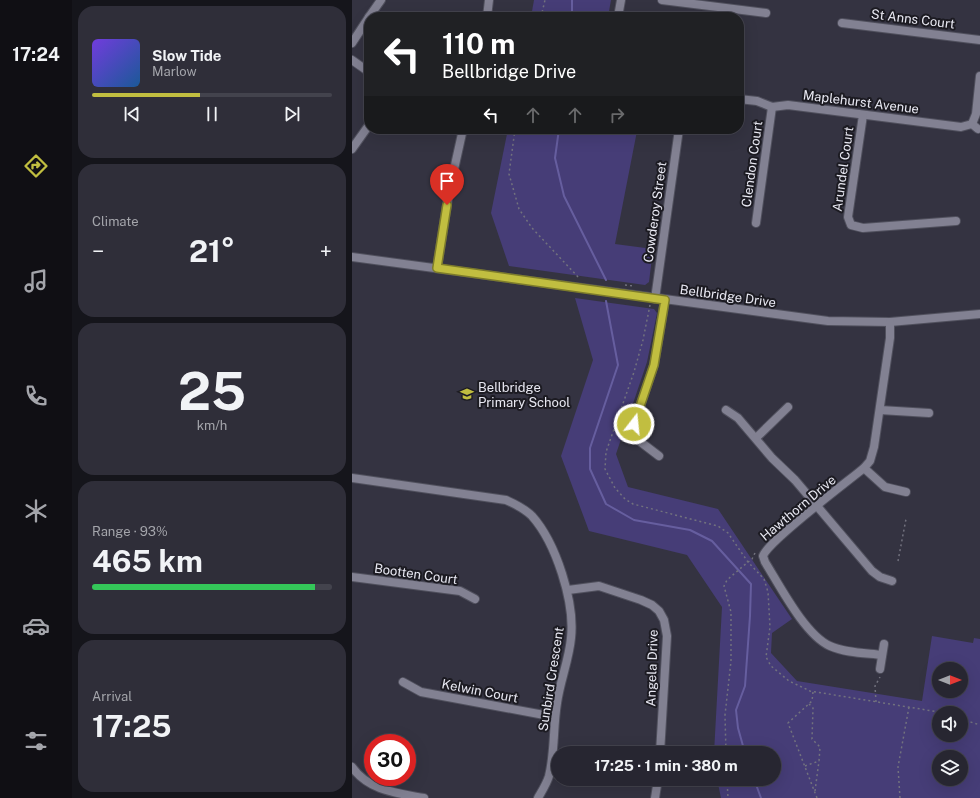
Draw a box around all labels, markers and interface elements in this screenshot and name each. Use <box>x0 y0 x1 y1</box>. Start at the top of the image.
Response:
street label: St Anns Court <box>870 6 956 32</box>
text: 110 m <box>442 27 515 60</box>
icon: left <box>376 28 428 80</box>
text: 17:24 <box>12 44 60 65</box>
text: Slow Tide <box>152 47 221 64</box>
text: Bellbridge Drive <box>442 61 576 82</box>
text: Marlow <box>152 64 197 79</box>
street label: Maplehurst Avenue <box>802 87 920 117</box>
icon: previous <box>121 103 143 125</box>
icon: pause <box>201 103 223 125</box>
icon: next <box>281 103 303 125</box>
icon: left <box>480 104 502 126</box>
icon: ahead <box>522 104 544 126</box>
icon: ahead <box>564 104 586 126</box>
icon: right <box>606 104 628 126</box>
street label: Clendon Court <box>739 120 765 208</box>
street label: Arundel Court <box>830 126 856 212</box>
icon: directions <box>22 152 50 180</box>
street label: Cowderoy Street <box>641 161 669 263</box>
pin <box>430 164 464 205</box>
icon: arrive <box>436 170 458 192</box>
text: Climate <box>92 214 139 229</box>
text: 21° <box>189 233 235 269</box>
text: − <box>92 238 104 264</box>
text: + <box>320 238 332 264</box>
icon: music <box>22 267 50 295</box>
street label: Bellbridge Drive <box>679 282 777 310</box>
text: 25 <box>178 361 246 422</box>
place label: Bellbridge Primary School <box>478 380 570 410</box>
icon: phone <box>22 382 50 410</box>
school or university icon: Bellbridge Primary School <box>459 386 475 402</box>
position arrow <box>613 403 655 445</box>
text: km/h <box>197 418 227 433</box>
street label: Hawthorn Drive <box>757 472 839 544</box>
icon: climate <box>22 497 50 525</box>
text: Range · 93% <box>92 524 168 539</box>
text: 465 km <box>92 543 203 579</box>
street label: Bootten Court <box>373 561 459 587</box>
icon: car <box>22 612 50 640</box>
street label: Sunbird Crescent <box>535 626 567 732</box>
street label: Angela Drive <box>643 629 661 707</box>
north arrow <box>932 662 968 698</box>
map controls <box>932 662 968 786</box>
street label: Kelwin Court <box>441 676 519 706</box>
text: Arrival <box>92 689 132 704</box>
button: sound <box>932 706 968 742</box>
text: 17:25 <box>92 708 172 744</box>
icon: filters <box>22 727 50 755</box>
speed limit sign: 30 <box>364 734 416 786</box>
button: layers <box>932 750 968 786</box>
text: 17:25 · 1 min · 380 m <box>594 757 738 774</box>

